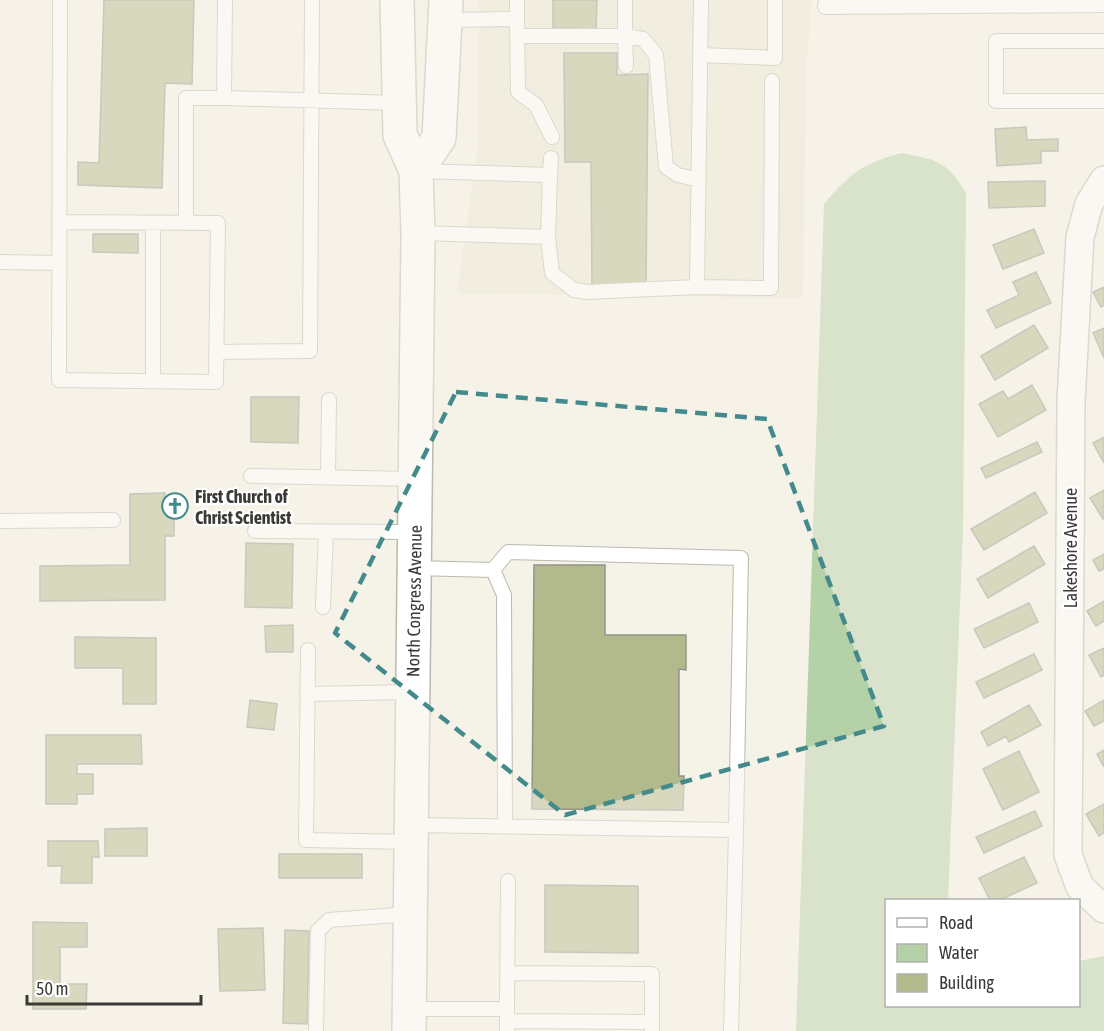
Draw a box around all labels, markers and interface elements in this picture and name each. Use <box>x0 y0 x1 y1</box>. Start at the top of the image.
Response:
place label: First Church of Christ Scientist <box>195 486 292 528</box>
street label: Lakeshore Avenue <box>1060 488 1081 608</box>
church icon: First Church of Christ Scientist <box>160 491 190 521</box>
street label: North Congress Avenue <box>402 525 426 677</box>
legend <box>885 899 1080 1007</box>
text: Road <box>939 912 973 933</box>
text: Water <box>939 942 979 963</box>
scale bar <box>27 968 201 1006</box>
text: Building <box>939 972 994 993</box>
text: 50 m <box>36 978 68 999</box>

